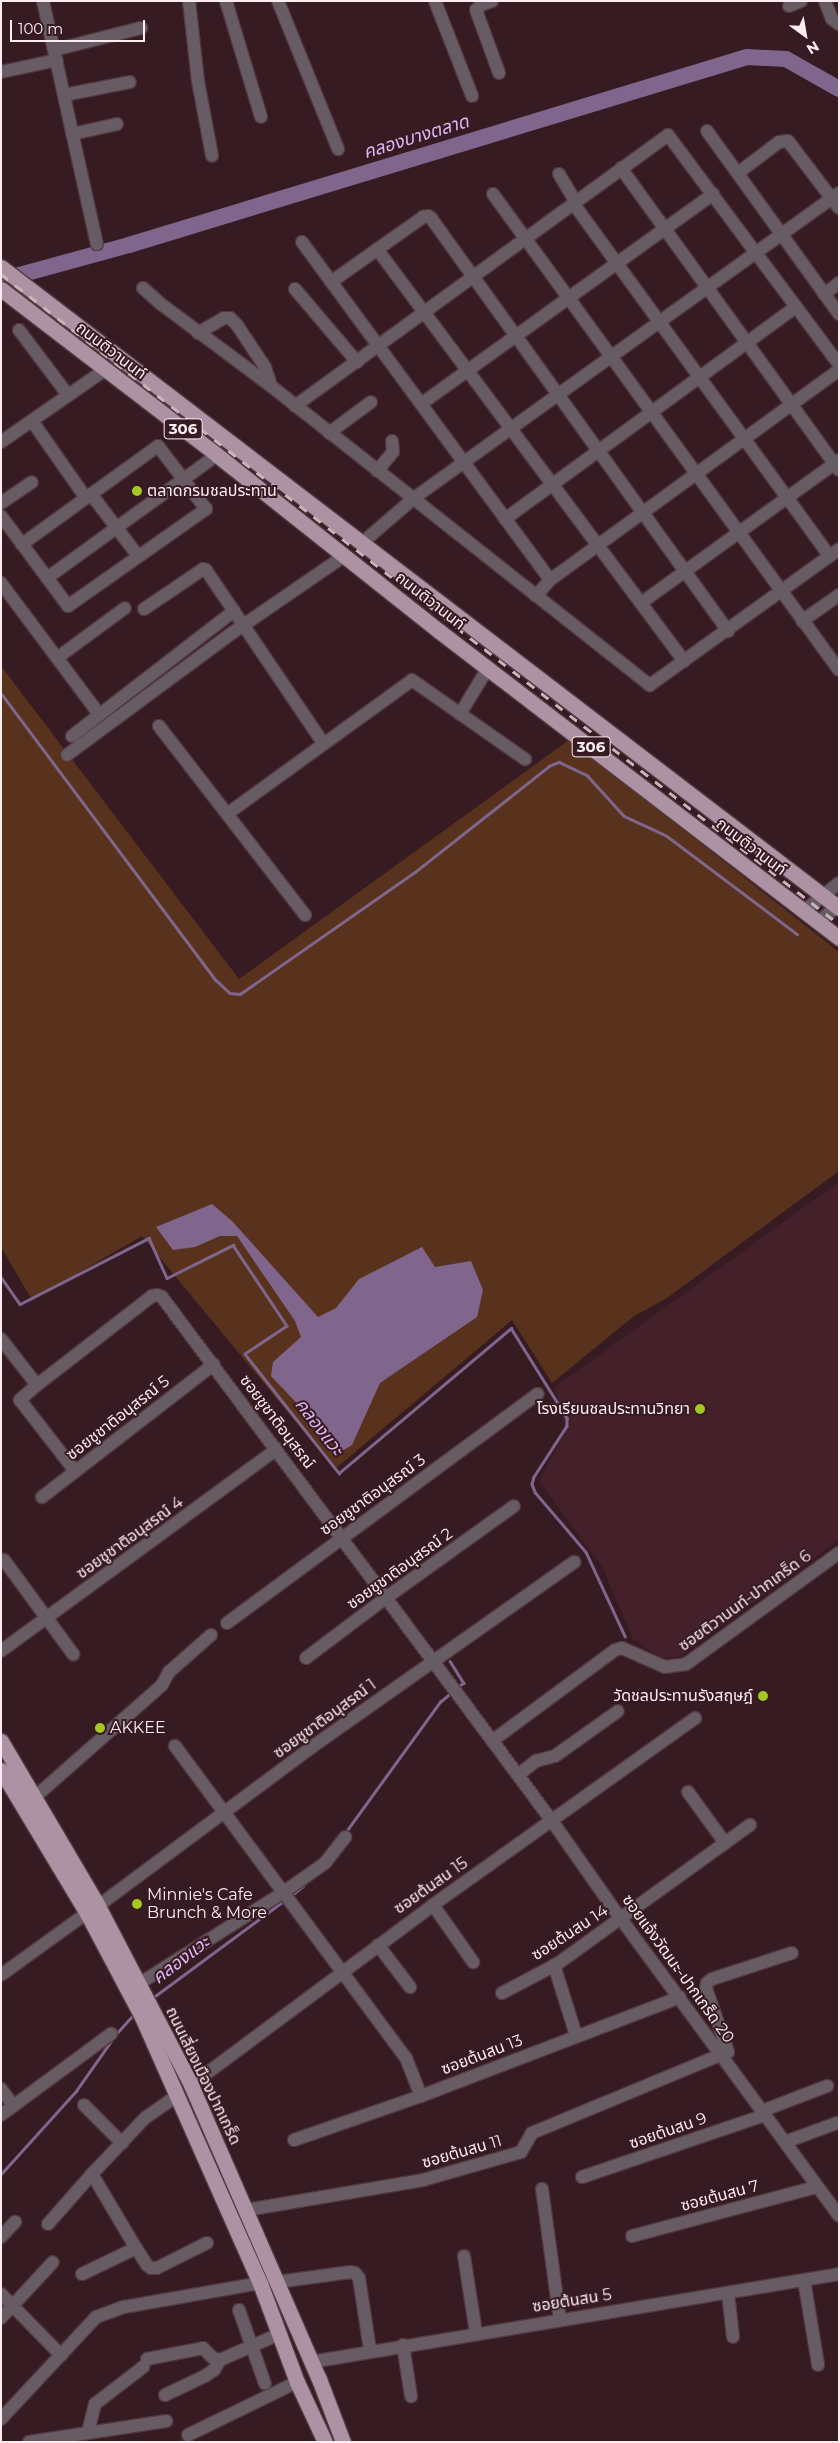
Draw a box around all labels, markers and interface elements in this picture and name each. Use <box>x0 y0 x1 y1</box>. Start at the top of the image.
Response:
scale bar <box>12 10 148 42</box>
north arrow <box>780 10 830 60</box>
text: 100 m <box>18 19 63 38</box>
text: N <box>803 37 823 58</box>
water label: คลองบางตลาด <box>361 111 471 163</box>
street label: ถนนติวานนท์ <box>72 318 150 384</box>
road number: 306 <box>163 416 203 442</box>
place label: ตลาดกรมชลประทาน <box>147 481 277 501</box>
marker: ตลาดกรมชลประทาน <box>131 485 143 497</box>
street label: ถนนติวานนท์ <box>391 568 469 634</box>
road number: 306 <box>571 734 611 760</box>
street label: ถนนติวานนท์ <box>712 814 790 880</box>
street label: ซอยชูชาติอนุสรณ์ <box>236 1371 318 1473</box>
street label: ซอยชูชาติอนุสรณ์ 5 <box>63 1372 173 1464</box>
water label: คลองแวะ <box>290 1394 348 1460</box>
place label: โรงเรียนชลประทานวิทยา <box>537 1399 690 1419</box>
marker: โรงเรียนชลประทานวิทยา <box>694 1403 706 1415</box>
street label: ซอยชูชาติอนุสรณ์ 3 <box>317 1450 429 1540</box>
street label: ซอยชูชาติอนุสรณ์ 4 <box>73 1493 187 1583</box>
street label: ซอยชูชาติอนุสรณ์ 2 <box>344 1524 456 1614</box>
street label: ซอยติวานนท์-ปากเกร็ด 6 <box>675 1546 815 1656</box>
street label: ซอยชูชาติอนุสรณ์ 1 <box>270 1675 380 1763</box>
place label: วัดชลประทานรังสฤษฎ์ <box>613 1686 753 1706</box>
marker: วัดชลประทานรังสฤษฎ์ <box>757 1690 769 1702</box>
place label: AKKEE <box>110 1718 166 1738</box>
marker: AKKEE <box>94 1722 106 1734</box>
street label: ซอยต้นสน 15 <box>390 1854 472 1918</box>
place label: Minnie's Cafe Brunch & More <box>147 1885 267 1923</box>
street label: ซอยแจ้งวัฒนะ-ปากเกร็ด 20 <box>618 1891 738 2047</box>
marker: Minnie's Cafe Brunch & More <box>131 1898 143 1910</box>
street label: ซอยต้นสน 14 <box>528 1901 612 1965</box>
water label: คลองแวะ <box>148 1931 214 1989</box>
street label: ถนนเลี่ยงเมืองปากเกร็ด <box>161 2004 245 2148</box>
street label: ซอยต้นสน 13 <box>439 2031 525 2079</box>
street label: ซอยต้นสน 9 <box>627 2109 709 2153</box>
street label: ซอยต้นสน 11 <box>420 2131 504 2173</box>
street label: ซอยต้นสน 7 <box>679 2176 761 2216</box>
street label: ซอยต้นสน 5 <box>531 2285 613 2317</box>

